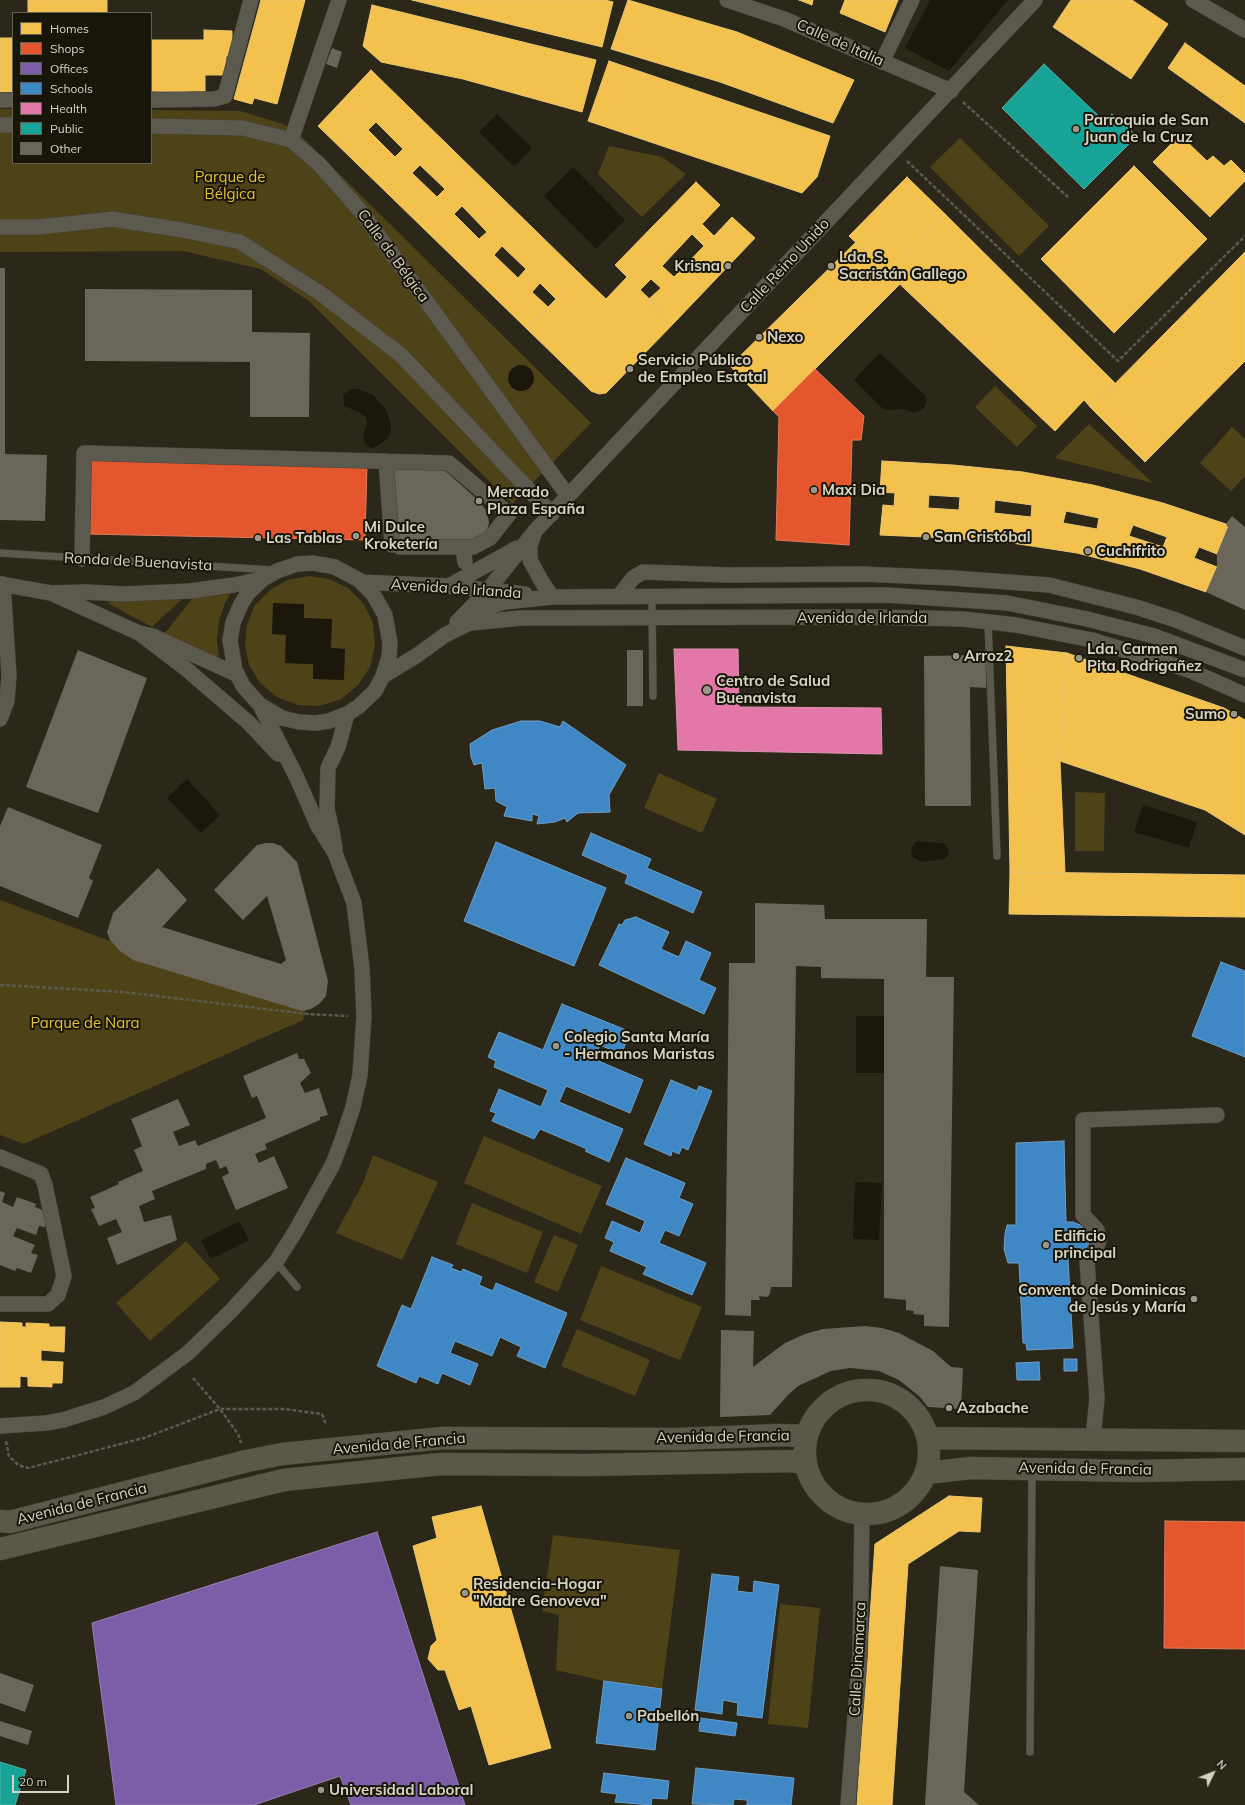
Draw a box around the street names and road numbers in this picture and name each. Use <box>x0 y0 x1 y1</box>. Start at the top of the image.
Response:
street label: Calle de Italia <box>794 16 886 70</box>
street label: Calle de Bélgica <box>353 206 433 306</box>
street label: Calle Reino Unido <box>737 215 833 317</box>
street label: Ronda de Buenavista <box>63 549 213 575</box>
street label: Avenida de Irlanda <box>390 575 522 603</box>
street label: Avenida de Irlanda <box>797 609 927 627</box>
street label: Avenida de Francia <box>656 1427 790 1447</box>
street label: Avenida de Francia <box>332 1429 466 1459</box>
street label: Avenida de Francia <box>1018 1459 1152 1479</box>
street label: Avenida de Francia <box>15 1479 149 1529</box>
street label: Calle Dinamarca <box>846 1601 870 1717</box>

